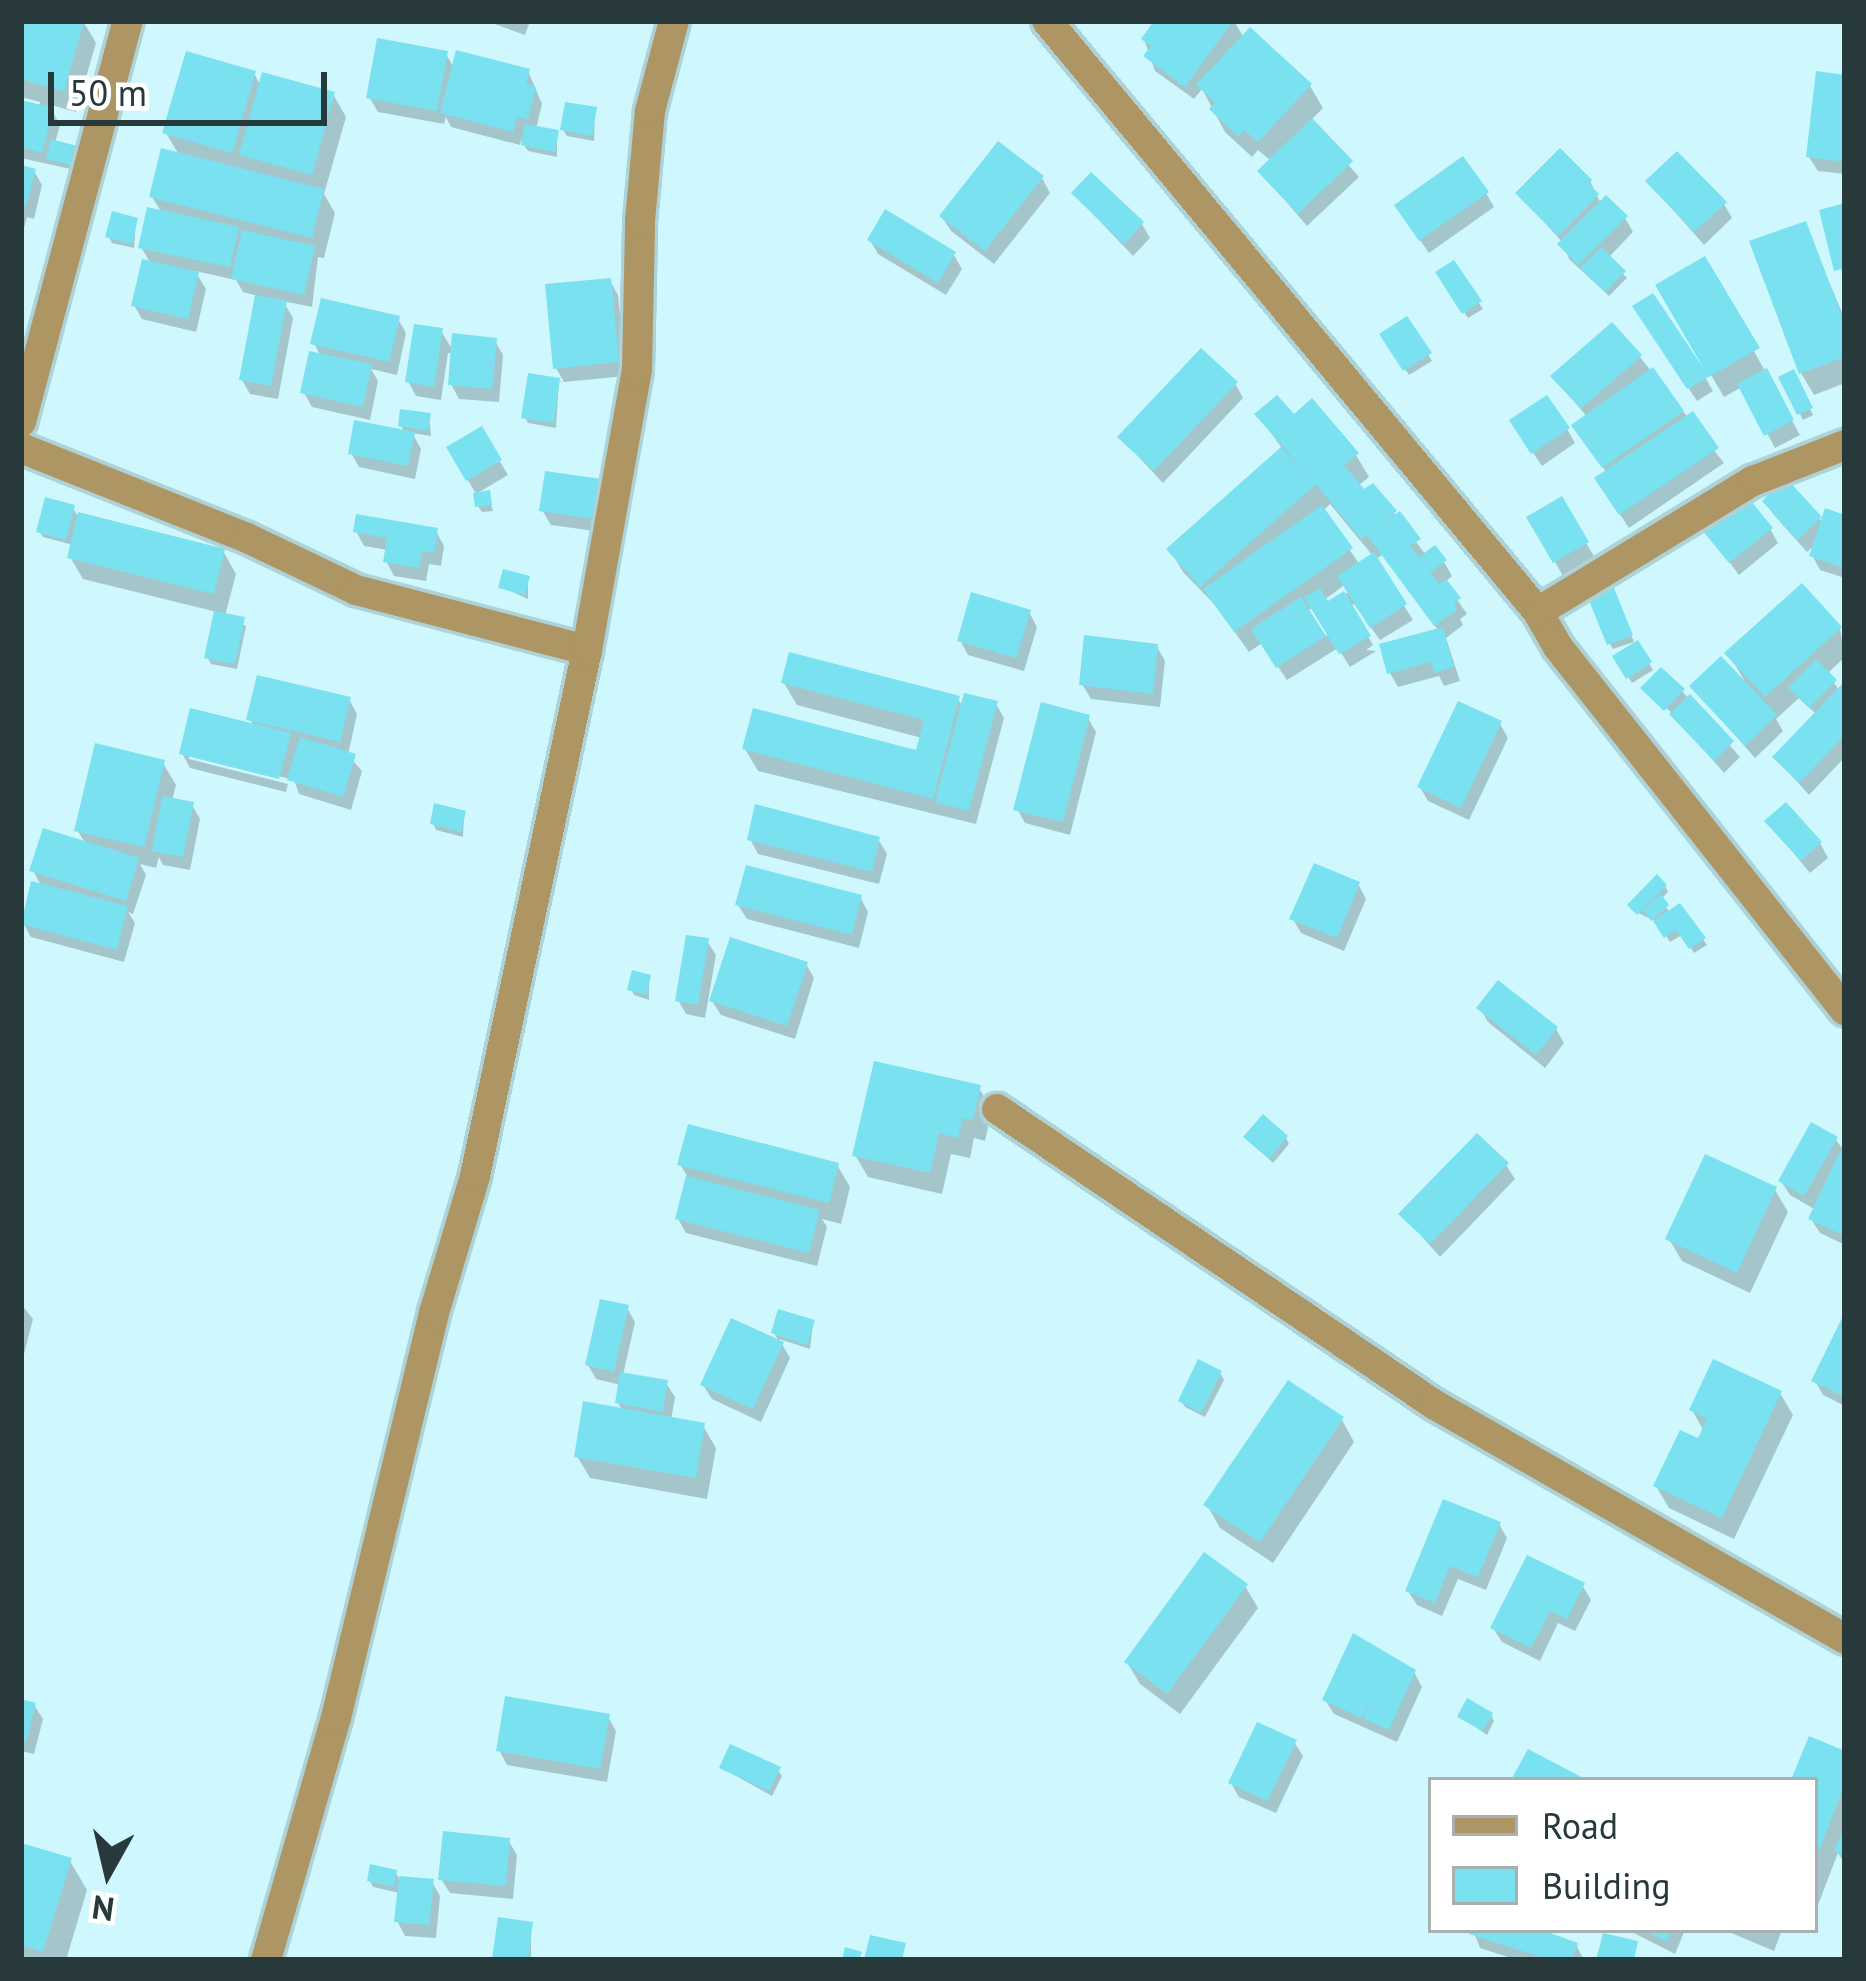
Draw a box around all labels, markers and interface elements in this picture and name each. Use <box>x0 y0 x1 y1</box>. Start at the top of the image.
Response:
scale bar <box>54 48 333 122</box>
text: 50 m <box>69 69 147 116</box>
legend <box>1428 1777 1818 1933</box>
text: Road <box>1542 1802 1618 1849</box>
north arrow <box>48 1813 168 1933</box>
text: Building <box>1542 1862 1671 1909</box>
text: N <box>89 1886 117 1932</box>

